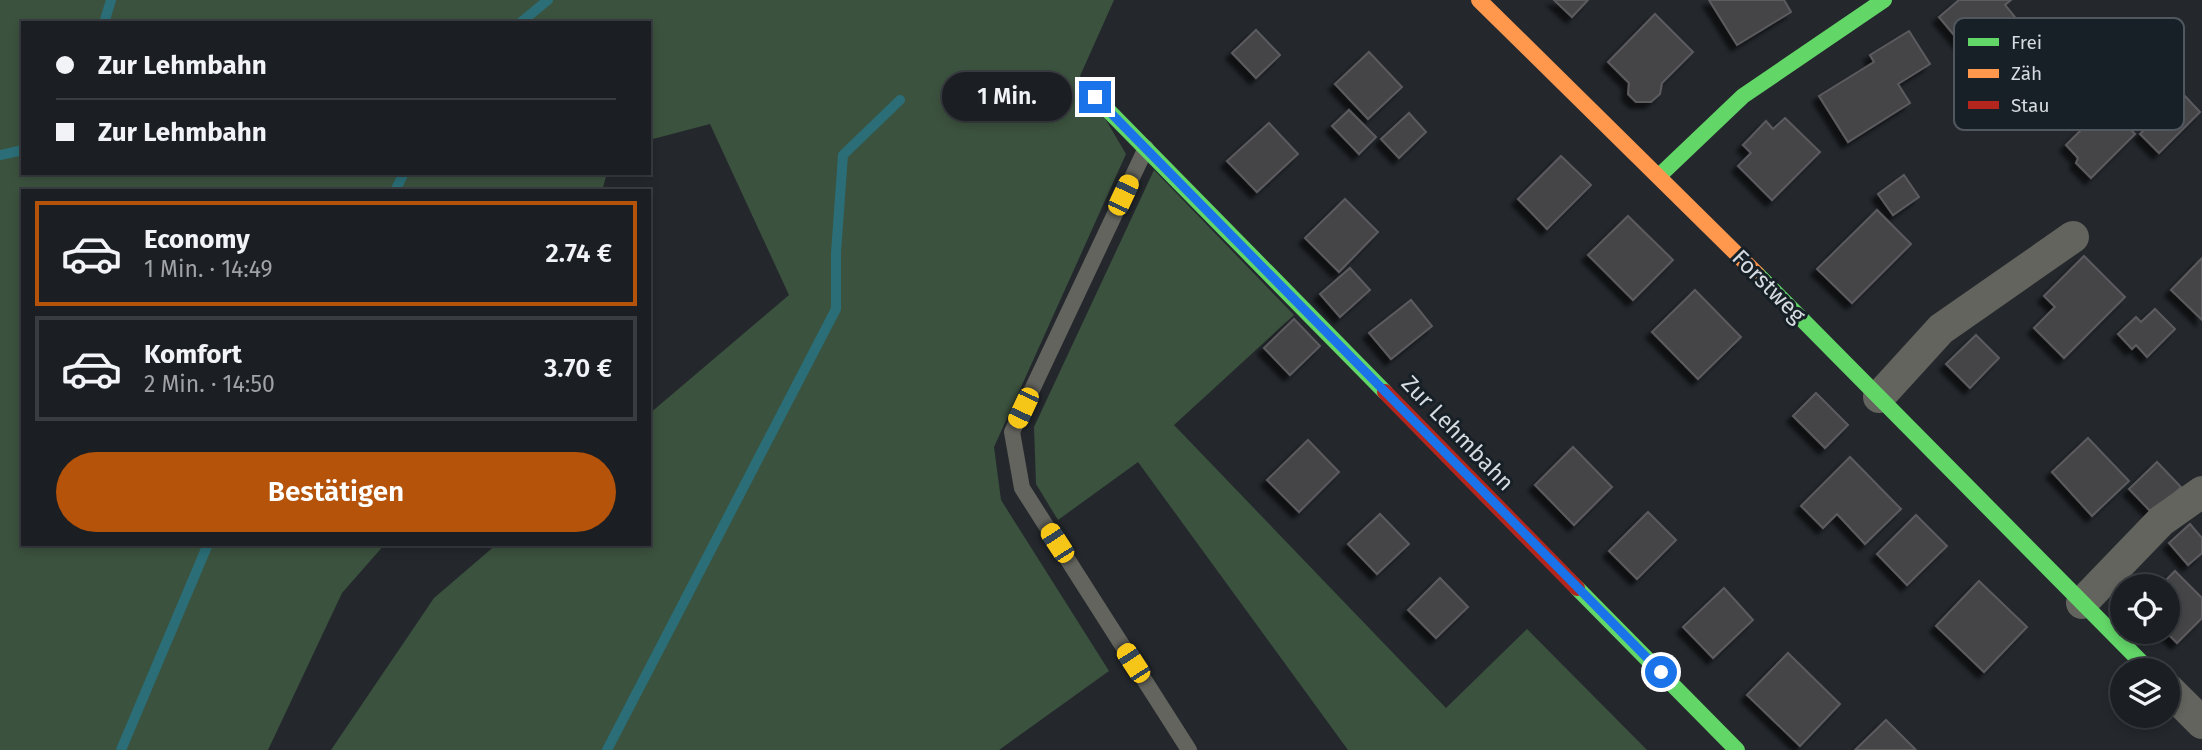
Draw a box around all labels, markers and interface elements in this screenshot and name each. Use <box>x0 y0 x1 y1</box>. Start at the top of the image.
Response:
legend <box>1954 18 2184 130</box>
text: Frei <box>2011 31 2042 54</box>
text: Zur Lehmbahn <box>98 50 267 81</box>
text: Zäh <box>2011 62 2042 85</box>
callout: 1 Min. <box>941 72 1070 122</box>
route end <box>1079 81 1111 113</box>
text: 1 Min. <box>977 82 1037 110</box>
text: Stau <box>2011 94 2049 117</box>
text: Zur Lehmbahn <box>98 117 267 148</box>
car <box>1105 172 1142 218</box>
icon: car <box>60 222 123 285</box>
text: Economy <box>144 224 250 255</box>
text: 2.74 € <box>545 238 612 269</box>
street label: Forstweg <box>1726 243 1812 329</box>
text: 1 Min. · 14:49 <box>144 255 273 283</box>
icon: car <box>60 337 123 400</box>
text: Komfort <box>144 339 242 370</box>
text: 3.70 € <box>544 353 612 384</box>
text: 2 Min. · 14:50 <box>144 370 275 398</box>
street label: Zur Lehmbahn <box>1396 370 1520 496</box>
car <box>1005 385 1042 431</box>
button: Bestätigen <box>56 452 616 532</box>
car <box>1037 520 1078 566</box>
map controls <box>2110 574 2180 728</box>
button: locate <box>2110 574 2180 644</box>
car <box>1113 640 1154 686</box>
route start <box>1645 656 1677 688</box>
button: layers <box>2110 658 2180 728</box>

